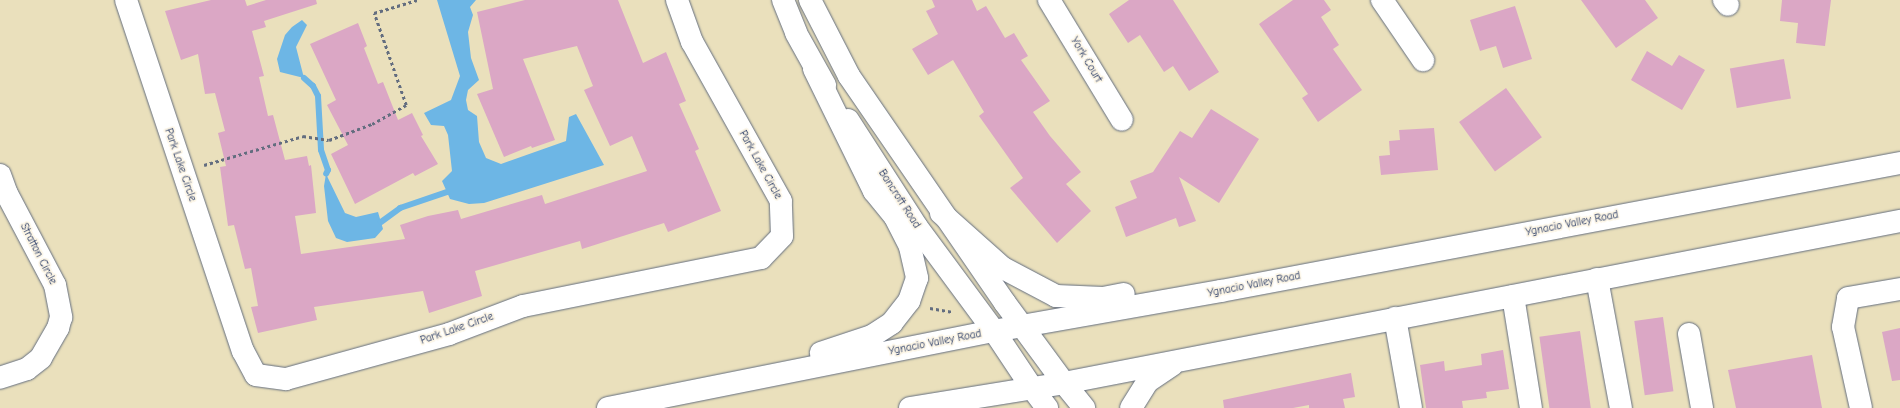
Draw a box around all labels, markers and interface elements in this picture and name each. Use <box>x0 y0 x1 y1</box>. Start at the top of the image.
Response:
street label: York Court <box>1067 35 1105 85</box>
street label: Park Lake Circle <box>161 127 199 203</box>
street label: Park Lake Circle <box>736 128 784 202</box>
street label: Bancroft Road <box>875 167 923 231</box>
street label: Ygnacio Valley Road <box>1524 209 1620 239</box>
street label: Stratton Circle <box>17 221 59 287</box>
street label: Ygnacio Valley Road <box>1206 270 1302 300</box>
street label: Park Lake Circle <box>419 310 495 348</box>
street label: Ygnacio Valley Road <box>887 328 983 358</box>

